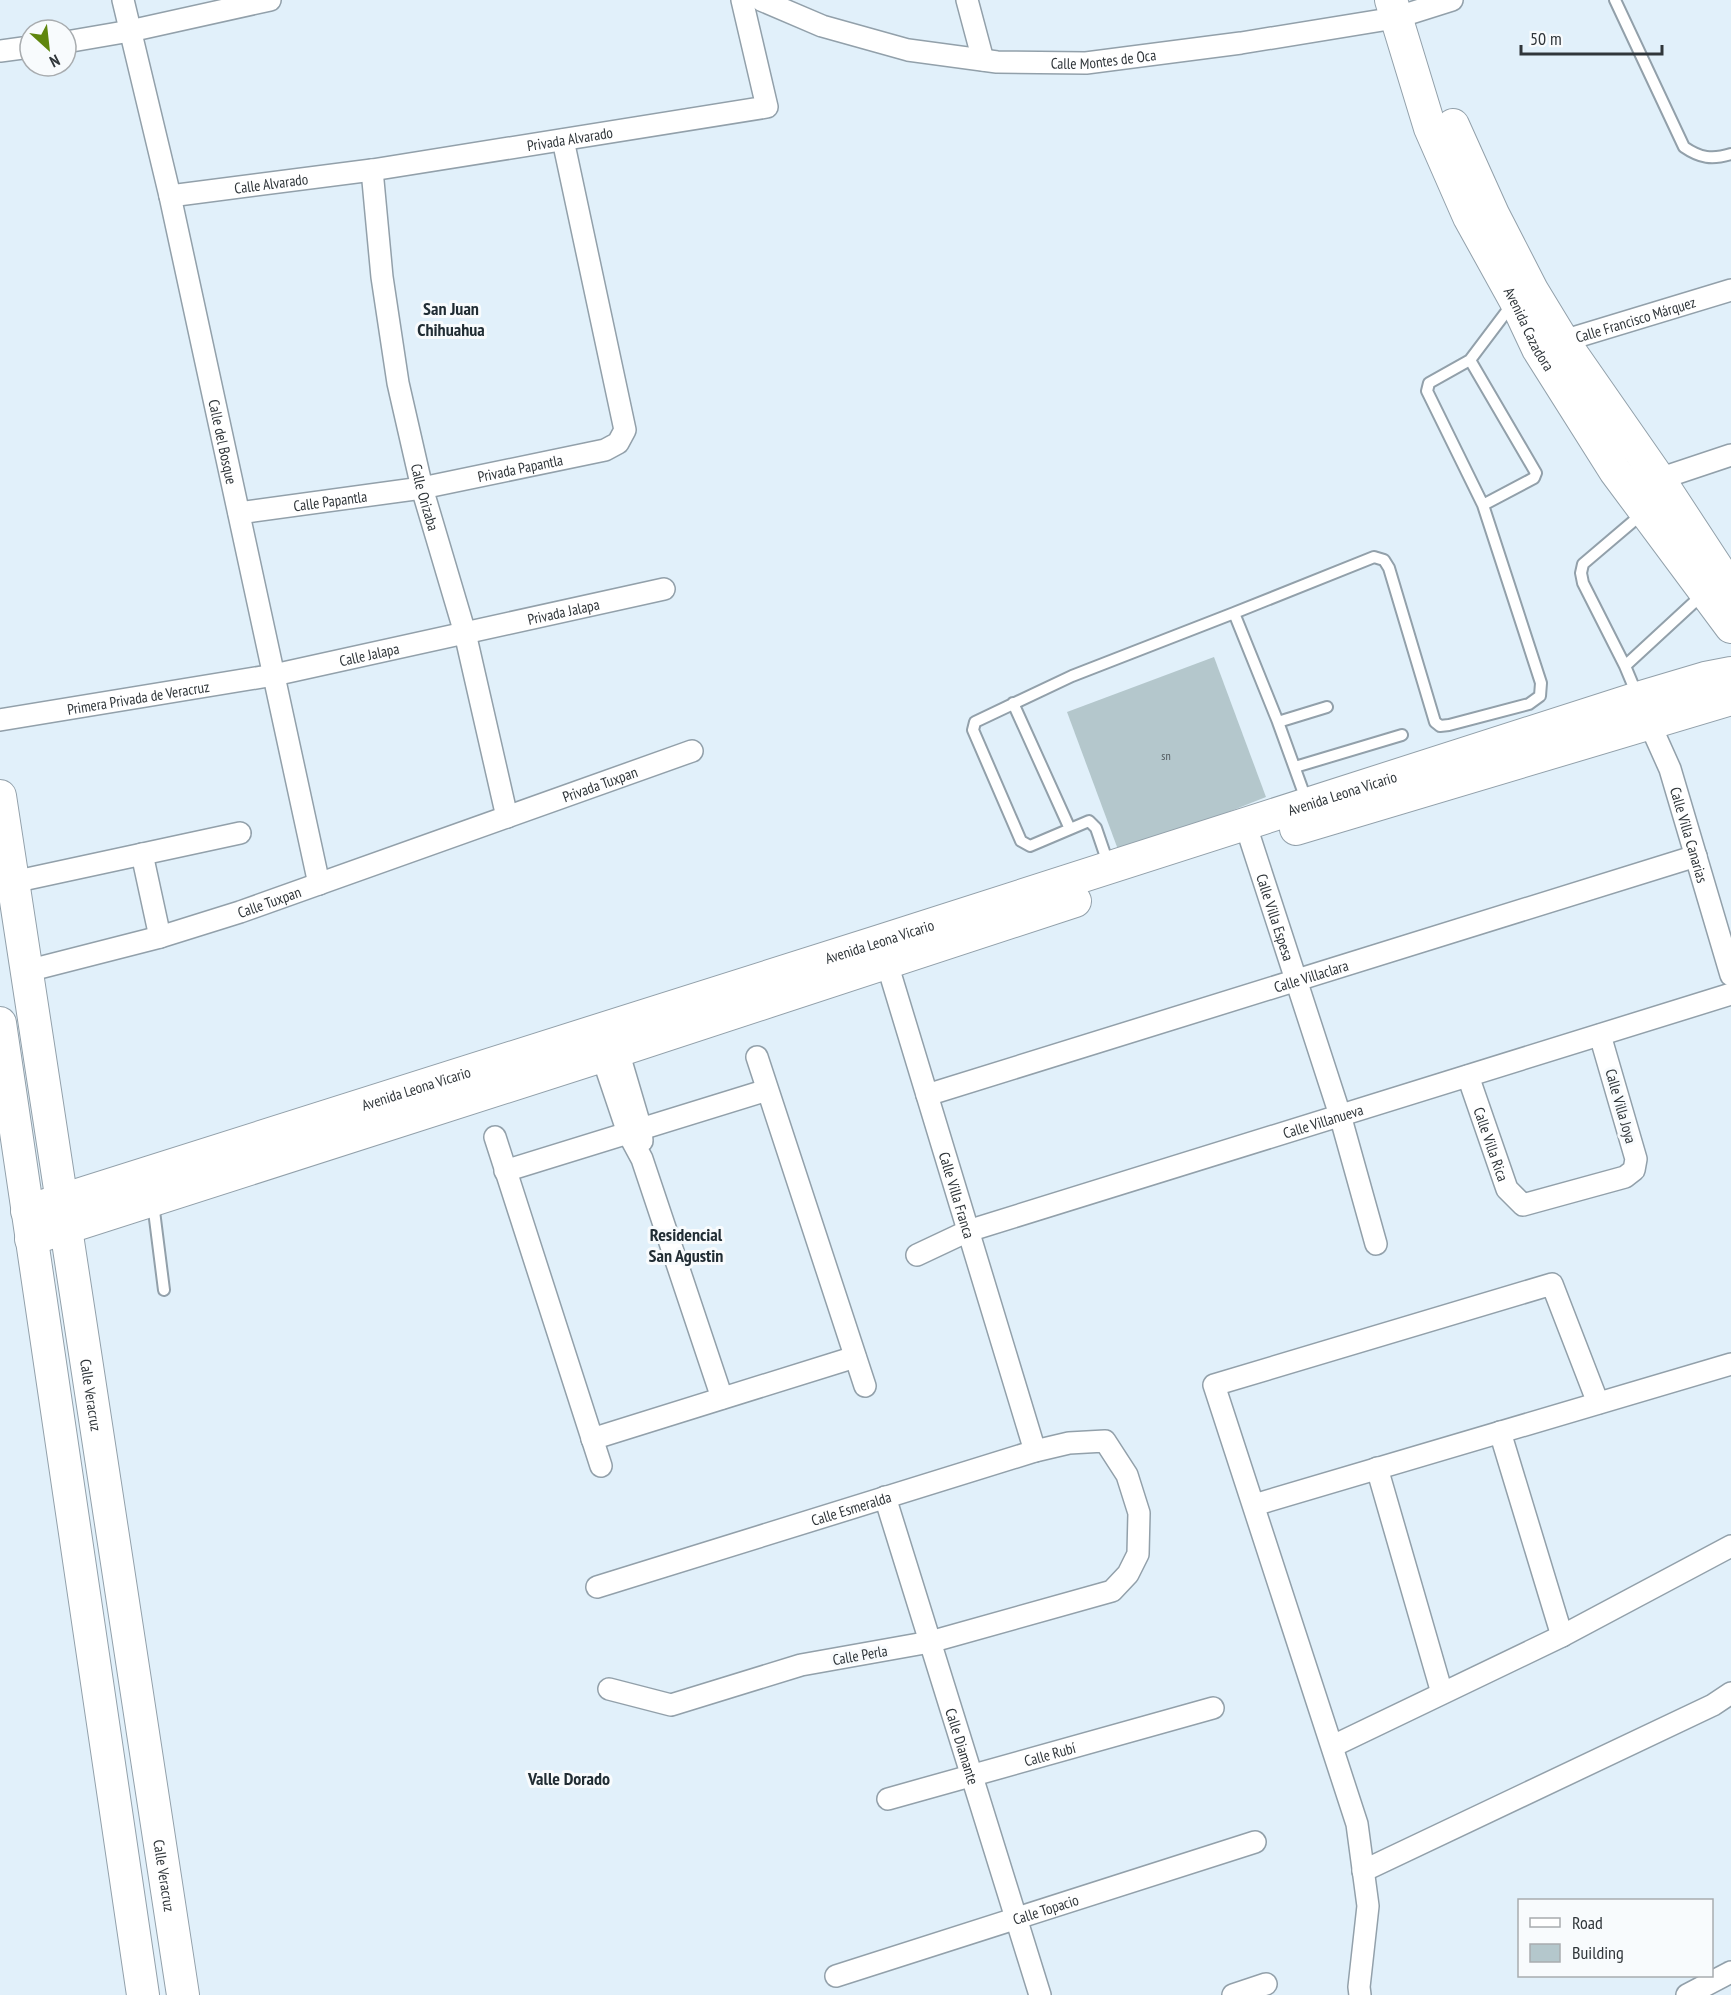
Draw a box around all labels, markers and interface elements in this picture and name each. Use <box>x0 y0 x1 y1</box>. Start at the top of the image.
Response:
north arrow <box>18 18 78 78</box>
scale bar <box>1521 18 1662 56</box>
text: 50 m <box>1530 27 1562 50</box>
street label: Calle Montes de Oca <box>1051 45 1157 73</box>
text: N <box>46 50 63 72</box>
street label: Privada Alvarado <box>526 122 614 155</box>
street label: Calle Alvarado <box>233 169 309 197</box>
street label: Avenida Cazadora <box>1500 283 1559 374</box>
street label: Calle Francisco Márquez <box>1573 292 1698 346</box>
district label: San Juan Chihuahua <box>417 297 485 341</box>
street label: Calle del Bosque <box>205 398 242 486</box>
street label: Privada Papantla <box>476 450 564 486</box>
street label: Calle Orizaba <box>407 462 444 533</box>
street label: Calle Papantla <box>292 486 368 515</box>
street label: Privada Jalapa <box>526 594 601 628</box>
street label: Calle Jalapa <box>337 638 401 670</box>
street label: Primera Privada de Veracruz <box>66 676 211 718</box>
house number: sn <box>1161 748 1171 763</box>
street label: Privada Tuxpan <box>560 762 640 806</box>
street label: Avenida Leona Vicario <box>1285 767 1399 819</box>
street label: Calle Villa Canarias <box>1666 784 1713 885</box>
street label: Calle Villa Espesa <box>1253 871 1299 963</box>
street label: Calle Tuxpan <box>235 882 303 922</box>
street label: Avenida Leona Vicario <box>822 915 936 967</box>
street label: Calle Villaclara <box>1271 955 1350 996</box>
street label: Avenida Leona Vicario <box>359 1062 473 1114</box>
street label: Calle Villa Joya <box>1601 1067 1641 1145</box>
street label: Calle Villanueva <box>1281 1099 1365 1142</box>
street label: Calle Villa Rica <box>1470 1105 1513 1184</box>
street label: Calle Villa Franca <box>935 1149 979 1241</box>
district label: Residencial San Agustin <box>649 1223 723 1267</box>
street label: Calle Veracruz <box>77 1358 106 1432</box>
street label: Calle Esmeralda <box>809 1487 893 1529</box>
street label: Calle Perla <box>831 1641 889 1669</box>
street label: Calle Diamante <box>942 1706 983 1787</box>
street label: Calle Rubí <box>1022 1737 1078 1770</box>
district label: Valle Dorado <box>527 1767 610 1790</box>
street label: Calle Veracruz <box>150 1838 180 1913</box>
street label: Calle Topacio <box>1010 1890 1081 1928</box>
legend <box>1518 1899 1713 1977</box>
text: Road <box>1572 1911 1603 1934</box>
text: Building <box>1572 1941 1624 1964</box>

